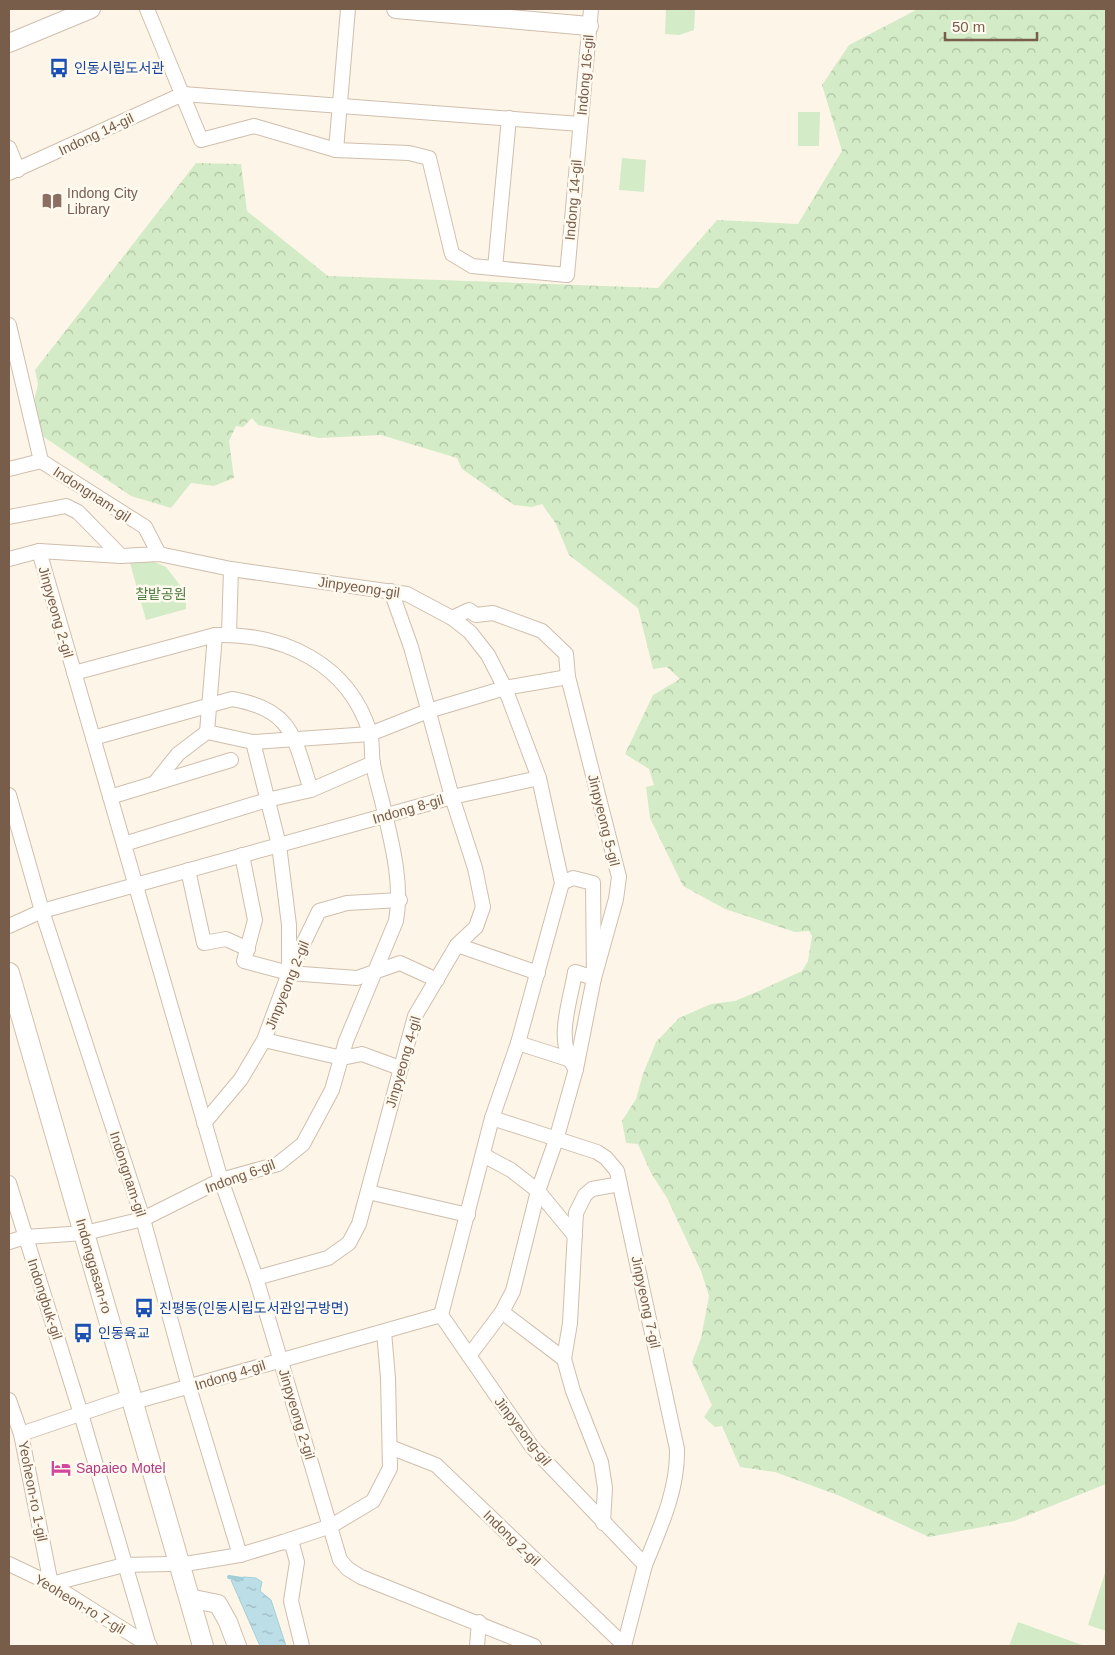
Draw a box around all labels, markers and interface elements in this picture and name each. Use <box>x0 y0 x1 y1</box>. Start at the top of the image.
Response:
scale bar <box>945 10 1038 42</box>
text: 50 m <box>952 18 985 35</box>
street label: Indong 16-gil <box>574 34 596 116</box>
bus stop icon: 인동시립도서관 <box>48 57 70 79</box>
place label: 인동시립도서관 <box>74 60 164 76</box>
street label: Indong 14-gil <box>56 110 136 158</box>
street label: Indong 14-gil <box>562 159 584 241</box>
place label: Indong City Library <box>67 185 138 217</box>
library icon: Indong City Library <box>41 190 63 212</box>
street label: Indongnam-gil <box>50 463 134 525</box>
street label: Jinpyeong 2-gil <box>35 565 77 659</box>
street label: Jinpyeong-gil <box>317 573 401 601</box>
park label: 찰밭공원 <box>135 586 187 602</box>
street label: Jinpyeong 5-gil <box>585 772 623 868</box>
street label: Indong 8-gil <box>371 791 445 827</box>
street label: Jinpyeong 2-gil <box>262 938 312 1032</box>
street label: Jinpyeong 4-gil <box>382 1015 424 1109</box>
street label: Indongnam-gil <box>107 1129 149 1219</box>
street label: Indong 6-gil <box>203 1156 277 1196</box>
street label: Indonggasan-ro <box>73 1217 115 1316</box>
street label: Jinpyeong 7-gil <box>628 1254 664 1350</box>
street label: Indongbuk-gil <box>24 1257 66 1341</box>
bus stop icon: 진평동(인동시립도서관입구방면) <box>133 1297 155 1319</box>
place label: 진평동(인동시립도서관입구방면) <box>159 1300 349 1316</box>
bus stop icon: 인동육교 <box>72 1322 94 1344</box>
place label: 인동육교 <box>98 1325 150 1341</box>
street label: Indong 4-gil <box>193 1357 267 1393</box>
street label: Jinpyeong 2-gil <box>276 1367 318 1461</box>
street label: Jinpyeong-gil <box>491 1394 555 1468</box>
street label: Yeoheon-ro 1-gil <box>15 1439 51 1543</box>
hotel icon: Sapaieo Motel <box>50 1457 72 1479</box>
place label: Sapaieo Motel <box>76 1460 166 1476</box>
street label: Indong 2-gil <box>480 1507 544 1569</box>
street label: Yeoheon-ro 7-gil <box>32 1571 128 1637</box>

